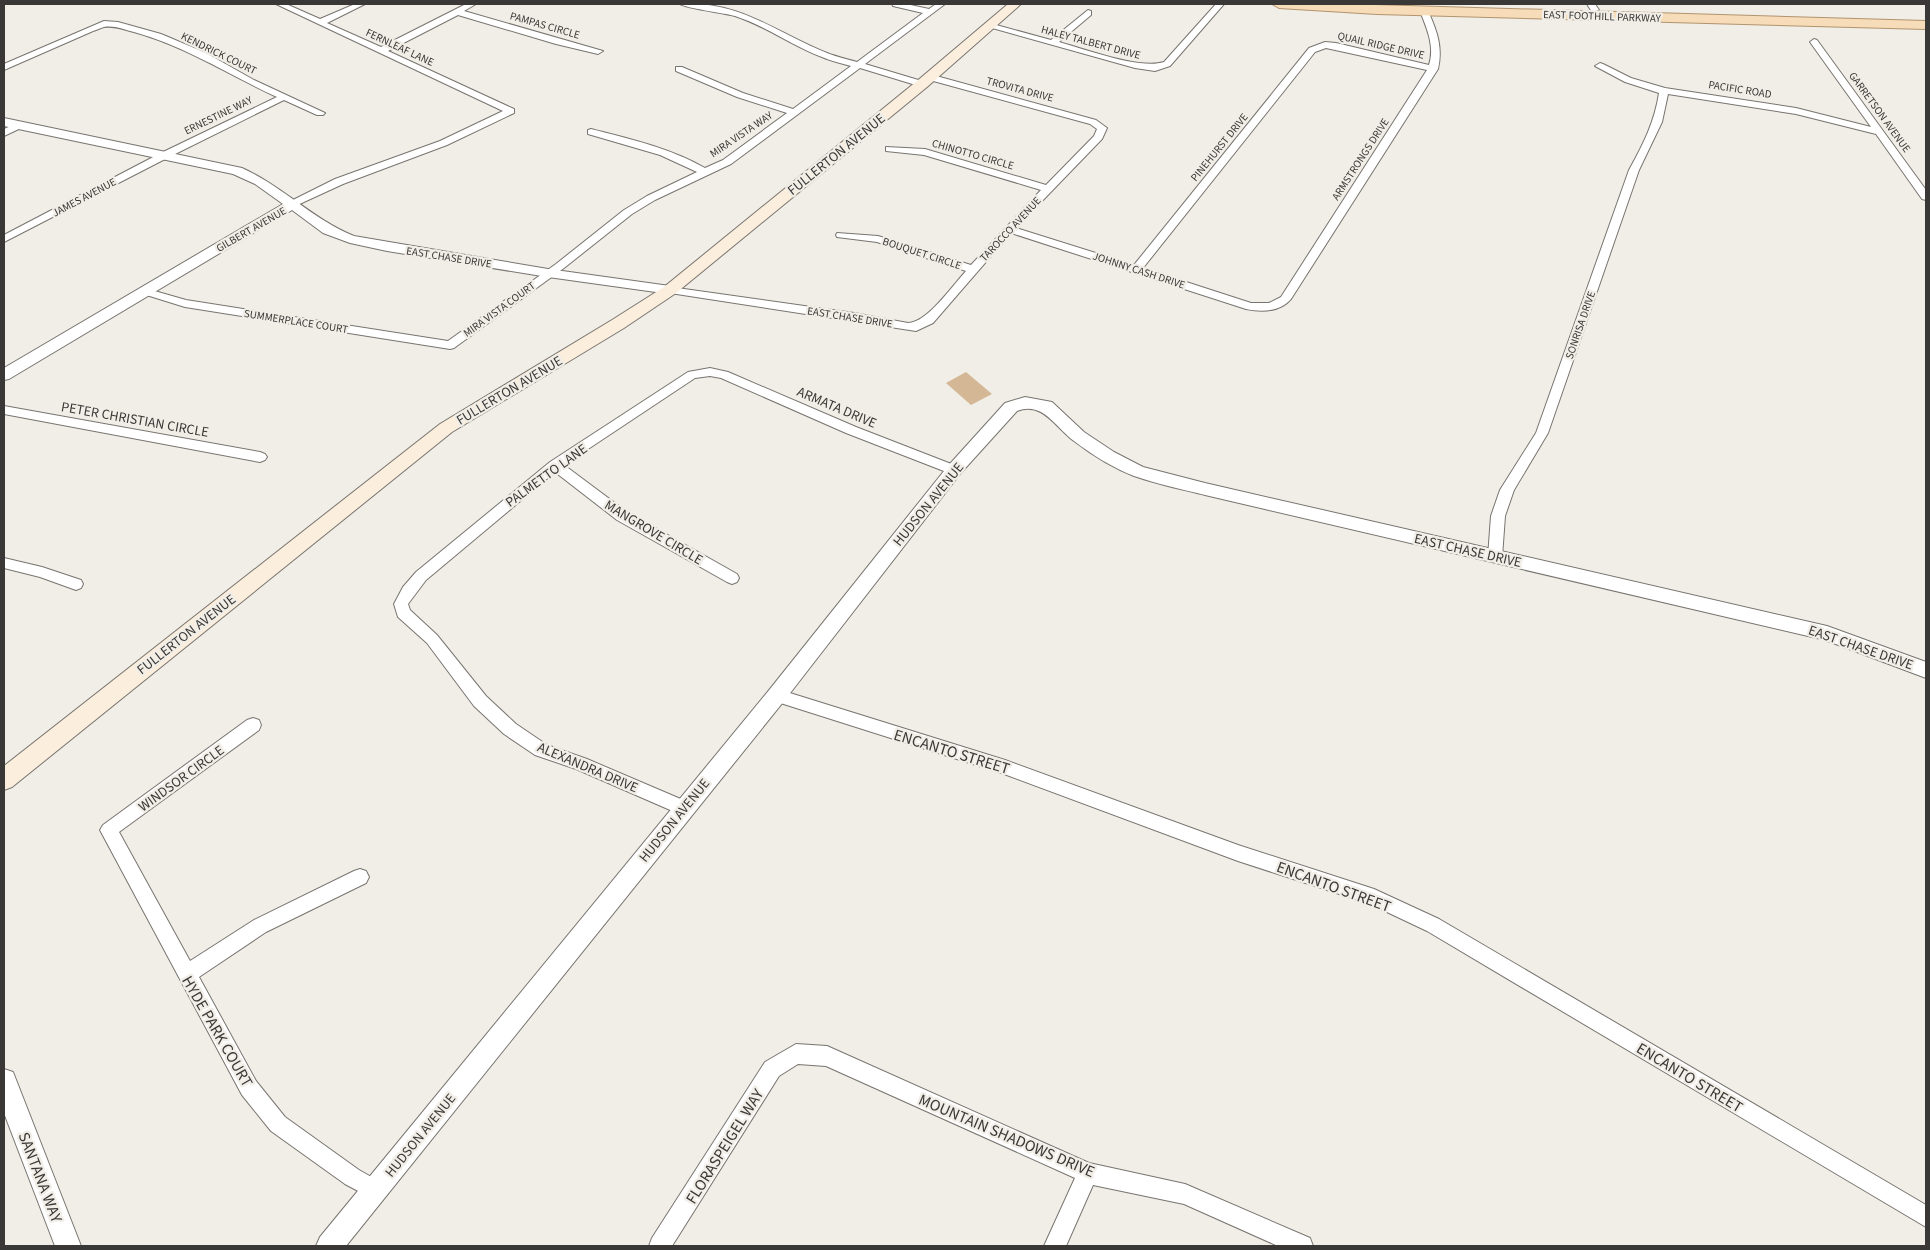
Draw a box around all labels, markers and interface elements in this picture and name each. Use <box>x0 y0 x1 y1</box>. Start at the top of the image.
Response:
street label: EAST FOOTHILL PARKWAY <box>1543 7 1662 26</box>
street label: PAMPAS CIRCLE <box>508 8 582 43</box>
street label: HALEY TALBERT DRIVE <box>1039 22 1142 63</box>
street label: FERNLEAF LANE <box>363 25 436 70</box>
street label: QUAIL RIDGE DRIVE <box>1336 28 1426 63</box>
street label: KENDRICK COURT <box>178 29 259 78</box>
street label: GARRETSON AVENUE <box>1845 69 1914 156</box>
street label: TROVITA DRIVE <box>985 73 1055 106</box>
street label: PACIFIC ROAD <box>1707 77 1773 102</box>
street label: ERNESTINE WAY <box>182 92 256 138</box>
street label: MIRA VISTA WAY <box>707 107 776 161</box>
street label: FULLERTON AVENUE <box>784 109 890 200</box>
street label: PINEHURST DRIVE <box>1187 110 1252 184</box>
street label: ARMSTRONGS DRIVE <box>1328 115 1393 203</box>
street label: CHINOTTO CIRCLE <box>930 136 1016 173</box>
street label: JAMES AVENUE <box>50 174 119 221</box>
street label: TAROCCO AVENUE <box>976 193 1045 265</box>
street label: GILBERT AVENUE <box>213 203 289 256</box>
street label: BOUQUET CIRCLE <box>881 234 963 273</box>
street label: EAST CHASE DRIVE <box>405 243 493 272</box>
street label: JOHNNY CASH DRIVE <box>1091 248 1187 293</box>
street label: MIRA VISTA COURT <box>460 278 538 341</box>
street label: SONRISA DRIVE <box>1562 289 1599 361</box>
street label: EAST CHASE DRIVE <box>806 303 894 332</box>
street label: SUMMERPLACE COURT <box>243 306 349 337</box>
street label: FULLERTON AVENUE <box>453 351 566 430</box>
street label: ARMATA DRIVE <box>794 382 880 434</box>
street label: PETER CHRISTIAN CIRCLE <box>60 397 210 443</box>
street label: PALMETTO LANE <box>502 439 592 512</box>
street label: HUDSON AVENUE <box>889 458 969 551</box>
street label: MANGROVE CIRCLE <box>600 495 707 570</box>
street label: EAST CHASE DRIVE <box>1412 529 1523 573</box>
street label: FULLERTON AVENUE <box>133 590 240 680</box>
street label: EAST CHASE DRIVE <box>1806 621 1916 675</box>
street label: ENCANTO STREET <box>891 724 1013 780</box>
street label: ALEXANDRA DRIVE <box>534 738 641 798</box>
street label: WINDSOR CIRCLE <box>135 741 229 817</box>
street label: HUDSON AVENUE <box>635 774 715 867</box>
street label: ENCANTO STREET <box>1273 856 1394 918</box>
street label: HYDE PARK COURT <box>176 972 258 1092</box>
street label: ENCANTO STREET <box>1632 1037 1747 1118</box>
street label: FLORASPEIGEL WAY <box>681 1084 769 1208</box>
street label: HUDSON AVENUE <box>381 1089 461 1182</box>
street label: MOUNTAIN SHADOWS DRIVE <box>915 1089 1098 1183</box>
street label: SANTANA WAY <box>13 1129 68 1226</box>

